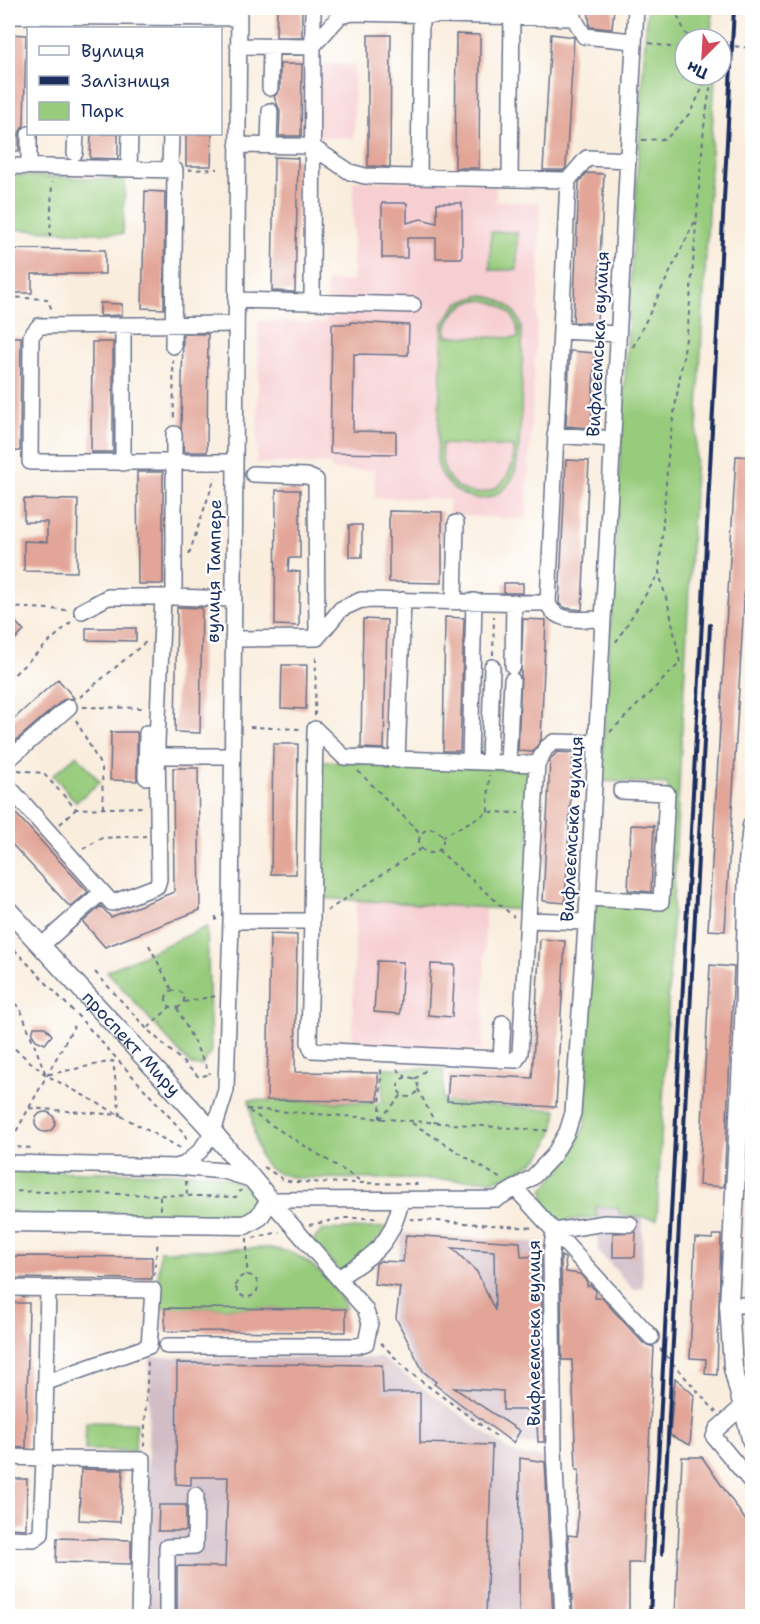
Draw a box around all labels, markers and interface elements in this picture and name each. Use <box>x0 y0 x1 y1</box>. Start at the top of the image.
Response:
legend <box>27 27 222 135</box>
north arrow <box>673 27 733 87</box>
text: Вулиця <box>81 39 145 63</box>
text: Пн <box>683 56 711 84</box>
text: Залізниця <box>81 69 170 93</box>
text: Парк <box>81 99 124 123</box>
street label: Вифлеємська вулиця <box>581 250 615 438</box>
street label: вулиця Тампере <box>201 499 227 643</box>
street label: Вифлеємська вулиця <box>555 735 589 923</box>
street label: проспект Миру <box>77 986 186 1101</box>
street label: Вифлеємська вулиця <box>522 1240 546 1426</box>

